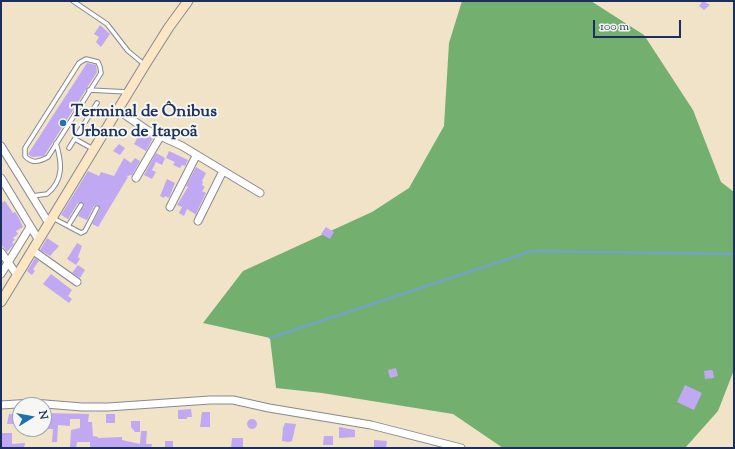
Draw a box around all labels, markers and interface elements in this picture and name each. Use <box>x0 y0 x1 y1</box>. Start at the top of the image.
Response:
scale bar <box>595 12 683 38</box>
text: 100 m <box>600 18 629 36</box>
place label: Terminal de Ônibus Urbano de Itapoã <box>71 103 217 143</box>
marker: Terminal de Ônibus Urbano de Itapoã <box>58 118 68 128</box>
north arrow <box>12 397 52 437</box>
text: N <box>34 409 51 421</box>

